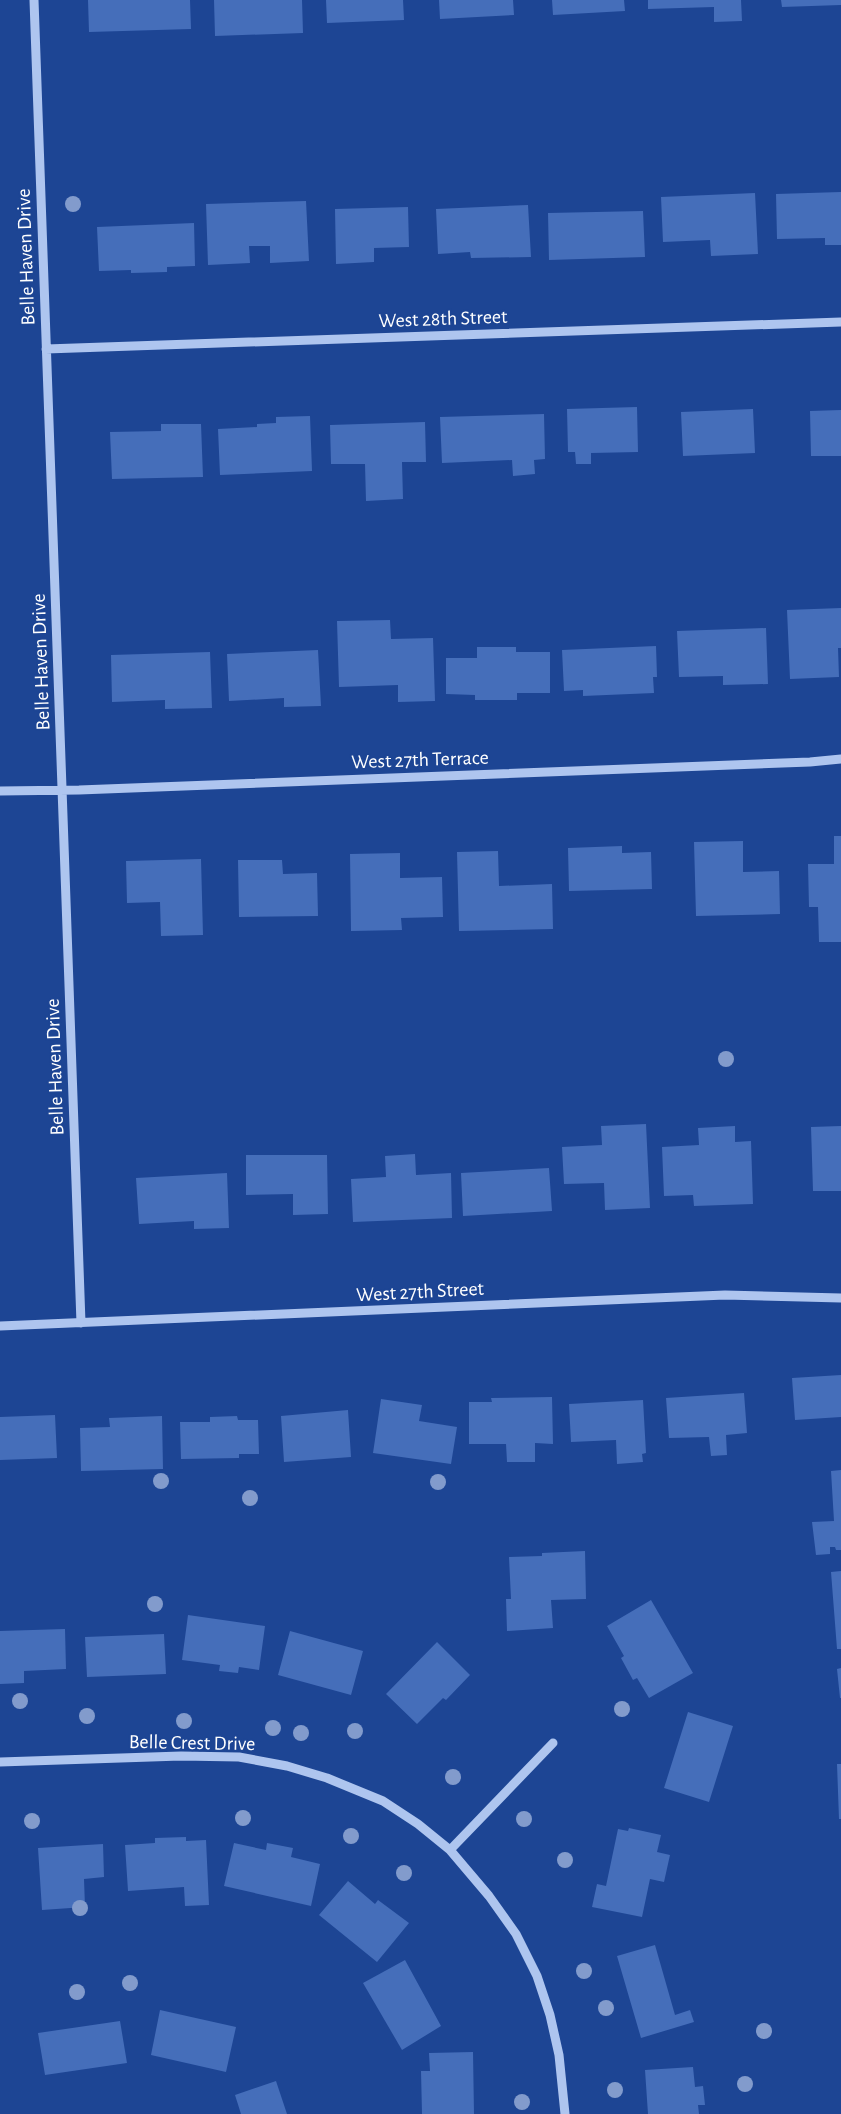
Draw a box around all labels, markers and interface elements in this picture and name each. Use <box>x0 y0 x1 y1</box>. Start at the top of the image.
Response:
street label: Belle Haven Drive <box>14 188 38 326</box>
street label: West 28th Street <box>378 307 508 331</box>
street label: Belle Haven Drive <box>29 593 53 731</box>
street label: West 27th Terrace <box>351 748 489 772</box>
street label: Belle Haven Drive <box>43 998 67 1136</box>
street label: West 27th Street <box>356 1279 485 1305</box>
street label: Belle Crest Drive <box>129 1732 255 1754</box>

